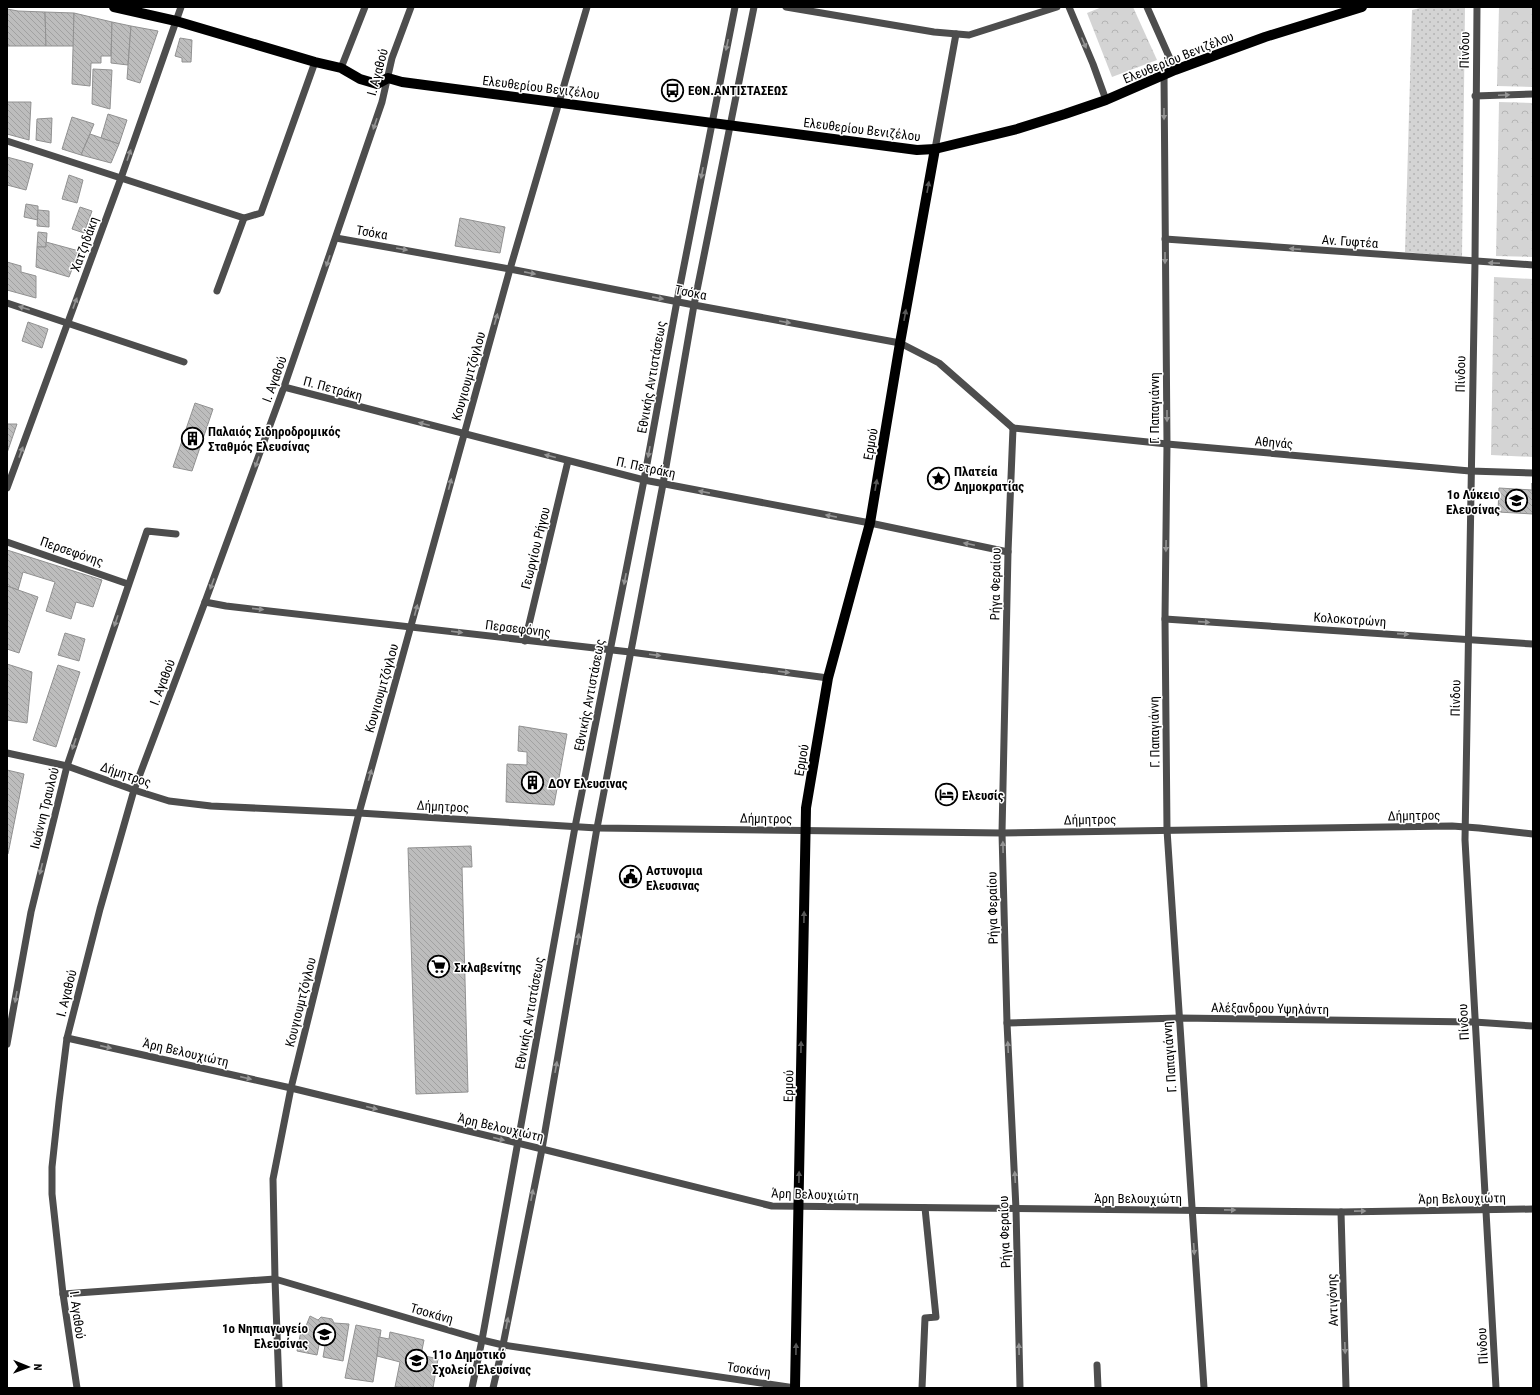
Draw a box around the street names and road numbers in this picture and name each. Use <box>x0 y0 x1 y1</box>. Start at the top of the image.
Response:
street label: Ελευθερίου Βενιζέλου <box>1121 28 1236 86</box>
street label: Πίνδου <box>1457 32 1472 69</box>
street label: Ι. Αγαθού <box>364 47 391 97</box>
street label: Ελευθερίου Βενιζέλου <box>482 73 600 102</box>
street label: Ελευθερίου Βενιζέλου <box>803 115 921 144</box>
street label: Χατζηδάκη <box>68 215 101 274</box>
street label: Τσόκα <box>355 222 390 243</box>
street label: Αν. Γυφτέα <box>1321 232 1379 251</box>
street label: Τσόκα <box>674 282 709 303</box>
street label: Εθνικής Αντιστάσεως <box>634 320 669 434</box>
street label: Κουγιουμτζόγλου <box>449 330 488 422</box>
street label: Ι. Αγαθού <box>259 354 290 404</box>
street label: Πίνδου <box>1453 356 1468 393</box>
street label: Γ. Παπαγιάννη <box>1147 372 1162 444</box>
street label: Π. Πετράκη <box>302 373 364 404</box>
street label: Ερμού <box>860 427 881 461</box>
street label: Αθηνάς <box>1254 433 1294 452</box>
street label: Π. Πετράκη <box>615 454 677 481</box>
street label: Γεωργίου Ρήγου <box>518 505 553 591</box>
street label: Περσεφόνης <box>38 534 105 569</box>
street label: Ρήγα Φεραίου <box>987 548 1004 620</box>
street label: Κολοκοτρώνη <box>1313 609 1387 630</box>
street label: Περσεφόνης <box>484 617 552 640</box>
street label: Εθνικής Αντιστάσεως <box>571 638 608 752</box>
street label: Κουγιουμτζόγλου <box>362 642 401 734</box>
street label: Ι. Αγαθού <box>147 657 178 707</box>
street label: Πίνδου <box>1448 680 1463 717</box>
street label: Γ. Παπαγιάννη <box>1146 696 1163 768</box>
street label: Ερμού <box>791 743 812 777</box>
street label: Δήμητρος <box>99 759 153 790</box>
street label: Ιωάννη Τραυλού <box>27 766 62 850</box>
street label: Δήμητρος <box>416 798 470 815</box>
street label: Δήμητρος <box>1388 808 1440 823</box>
street label: Δήμητρος <box>740 811 792 826</box>
street label: Δήμητρος <box>1064 812 1116 827</box>
street label: Ρήγα Φεραίου <box>984 872 1001 944</box>
street label: Κουγιουμτζόγλου <box>282 956 319 1048</box>
street label: Εθνικής Αντιστάσεως <box>512 956 547 1070</box>
street label: Ι. Αγαθού <box>53 968 80 1018</box>
street label: Αλέξανδρου Υψηλάντη <box>1211 1000 1329 1018</box>
street label: Πίνδου <box>1455 1003 1472 1041</box>
street label: Γ. Παπαγιάννη <box>1160 1021 1179 1093</box>
street label: Άρη Βελουχιώτη <box>141 1035 230 1070</box>
street label: Ερμού <box>781 1070 796 1102</box>
street label: Άρη Βελουχιώτη <box>456 1110 545 1145</box>
street label: Άρη Βελουχιώτη <box>771 1185 859 1204</box>
street label: Άρη Βελουχιώτη <box>1418 1190 1506 1207</box>
street label: Άρη Βελουχιώτη <box>1094 1191 1182 1206</box>
street label: Ρήγα Φεραίου <box>996 1195 1013 1269</box>
street label: Αντιγόνης <box>1324 1273 1341 1327</box>
street label: Ι. Αγαθού <box>67 1290 88 1340</box>
street label: Τσοκάνη <box>409 1300 455 1327</box>
street label: Πίνδου <box>1474 1327 1491 1365</box>
street label: Τσοκάνη <box>726 1359 772 1380</box>

